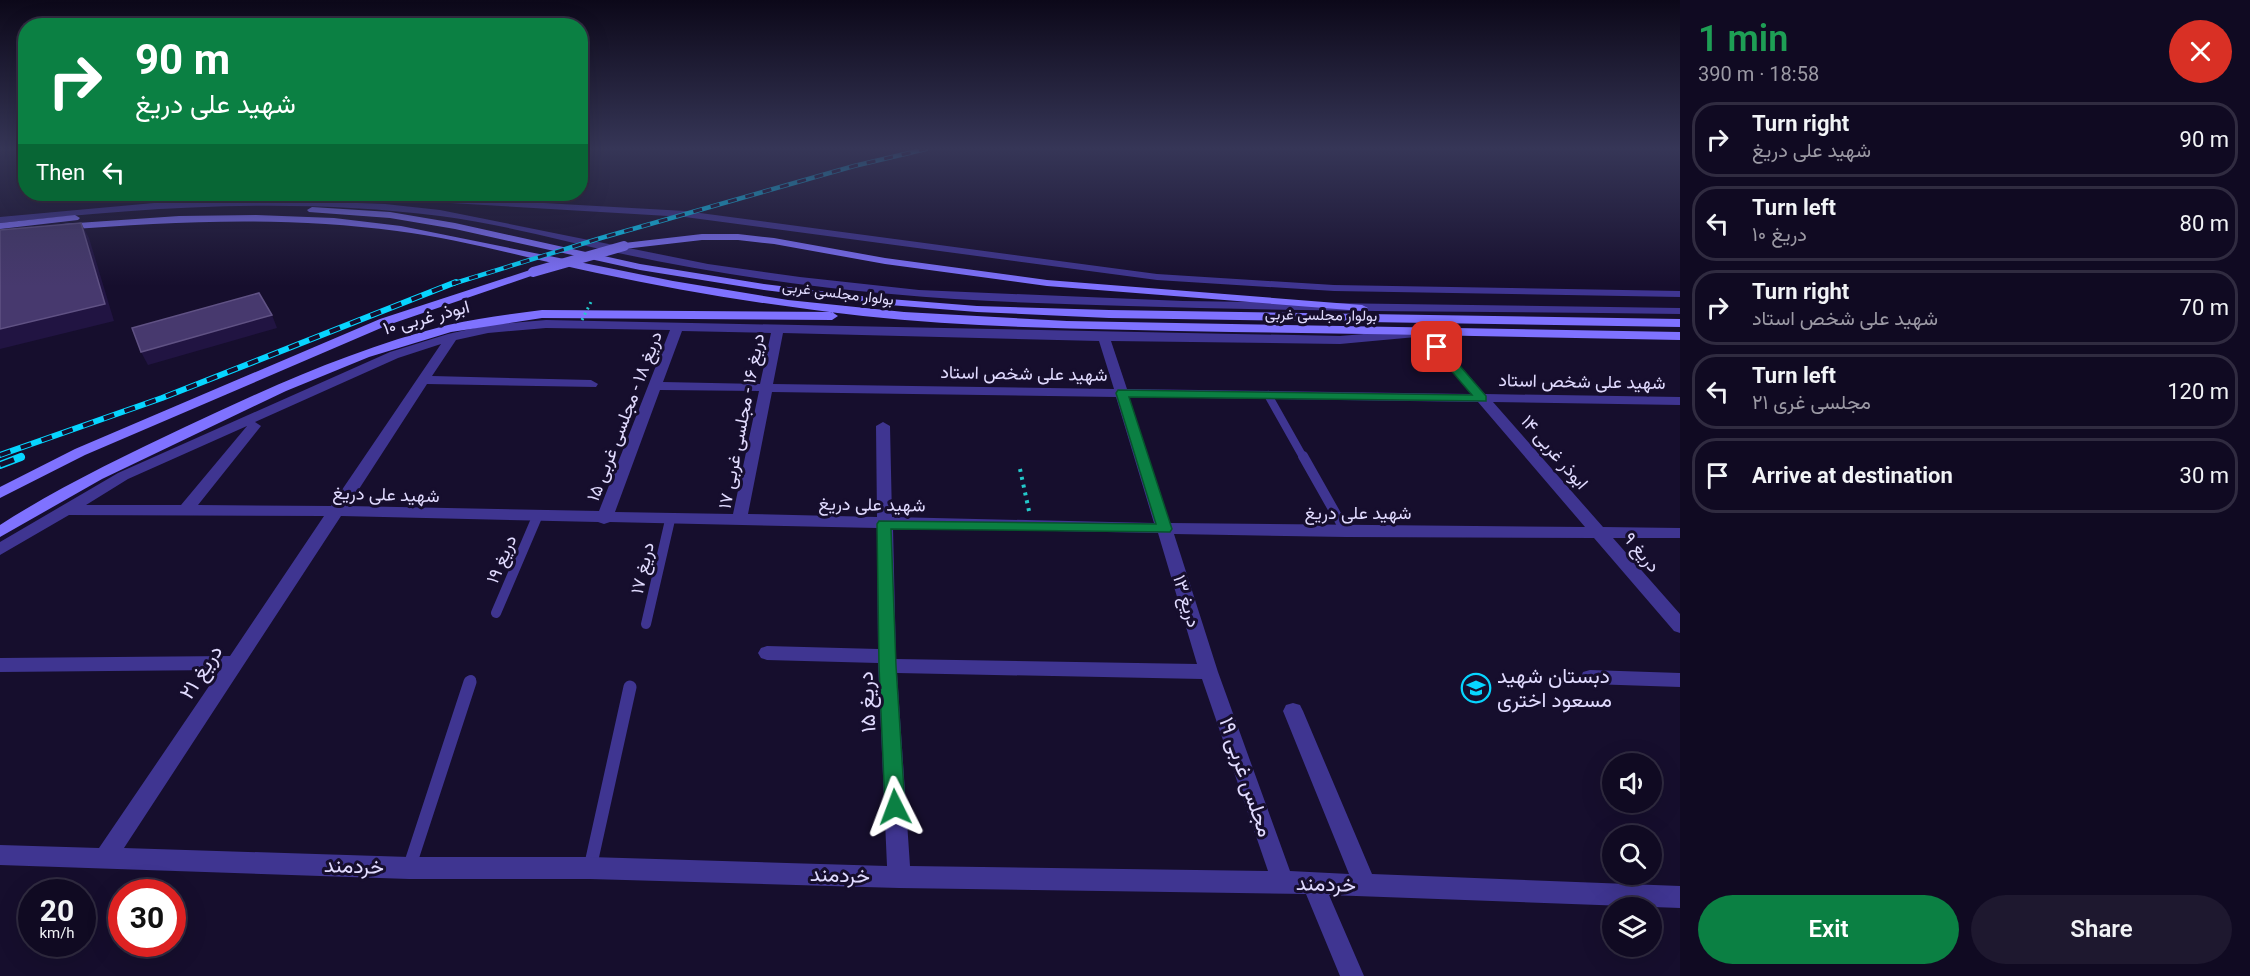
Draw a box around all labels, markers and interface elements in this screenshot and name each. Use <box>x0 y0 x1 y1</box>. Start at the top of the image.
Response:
text: 1 min <box>1698 18 1788 60</box>
button: close <box>2169 20 2232 83</box>
text: 90 m <box>135 35 230 84</box>
icon: right <box>36 42 114 120</box>
text: 390 m · 18:58 <box>1698 62 1819 86</box>
text: شهید علی دریغ <box>135 88 296 120</box>
text: Turn right <box>1752 111 1849 136</box>
icon: right <box>1701 123 1734 156</box>
text: 90 m <box>2180 127 2229 152</box>
text: شهید علی دریغ <box>1752 138 1871 162</box>
icon: left <box>97 156 130 189</box>
text: Then <box>36 160 85 185</box>
text: Turn left <box>1752 195 1836 220</box>
icon: left <box>1701 207 1734 240</box>
text: 80 m <box>2180 211 2229 236</box>
text: دریغ ۱۰ <box>1752 222 1807 246</box>
street label: بولوار مجلسی غربی <box>781 277 895 310</box>
text: Turn right <box>1752 279 1849 304</box>
icon: right <box>1701 291 1734 324</box>
street label: ابوذر غربی ۱۰ <box>381 295 472 340</box>
text: 70 m <box>2180 295 2229 320</box>
street label: بولوار مجلسی غربی <box>1265 305 1377 326</box>
text: شهید علی شخص استاد <box>1752 306 1938 330</box>
pin <box>1411 321 1462 372</box>
street label: دریغ ۱۸ - مجلسی غربی ۱۵ <box>582 328 668 505</box>
icon: arrive <box>1420 330 1453 363</box>
street label: دریغ ۱۶ - مجلسی غربی ۱۷ <box>714 332 770 511</box>
street label: شهید علی شخص استاد <box>940 361 1108 386</box>
text: Turn left <box>1752 363 1836 388</box>
street label: شهید علی شخص استاد <box>1498 369 1666 394</box>
icon: left <box>1701 375 1734 408</box>
text: 120 m <box>2167 379 2229 404</box>
text: مجلسی غری ۲۱ <box>1752 390 1871 414</box>
street label: ابوذر غربی ۱۴ <box>1516 411 1593 494</box>
icon: arrive <box>1701 459 1734 492</box>
text: Arrive at destination <box>1752 463 1953 488</box>
text: 30 m <box>2180 463 2229 488</box>
street label: شهید علی دریغ <box>332 482 440 508</box>
street label: شهید علی دریغ <box>818 493 926 517</box>
street label: شهید علی دریغ <box>1304 502 1412 525</box>
street label: دریغ ۹ <box>1618 528 1665 577</box>
street label: دریغ ۱۹ <box>481 532 522 587</box>
street label: دریغ ۱۷ <box>626 540 660 596</box>
street label: دریغ ۱۳ <box>1167 572 1205 630</box>
street label: دریغ ۲۱ <box>175 640 229 705</box>
place label: دبستان شهید مسعود اختری <box>1497 664 1612 713</box>
street label: دریغ ۱۵ <box>853 671 883 733</box>
school or university icon: دبستان شهید مسعود اختری <box>1460 672 1492 704</box>
street label: مجلس غربی ۱۹ <box>1213 714 1278 840</box>
map controls <box>1602 753 1662 957</box>
button: sound <box>1602 753 1662 813</box>
position arrow <box>863 775 927 839</box>
button: search <box>1602 825 1662 885</box>
street label: خردمند <box>324 853 384 880</box>
street label: خردمند <box>810 862 870 889</box>
street label: خردمند <box>1296 871 1356 898</box>
speed limit sign: 30 <box>108 879 186 957</box>
text: 20 <box>40 893 74 928</box>
button: Exit <box>1698 895 1959 964</box>
button: Share <box>1971 895 2232 964</box>
button: layers <box>1602 897 1662 957</box>
text: km/h <box>39 924 75 942</box>

